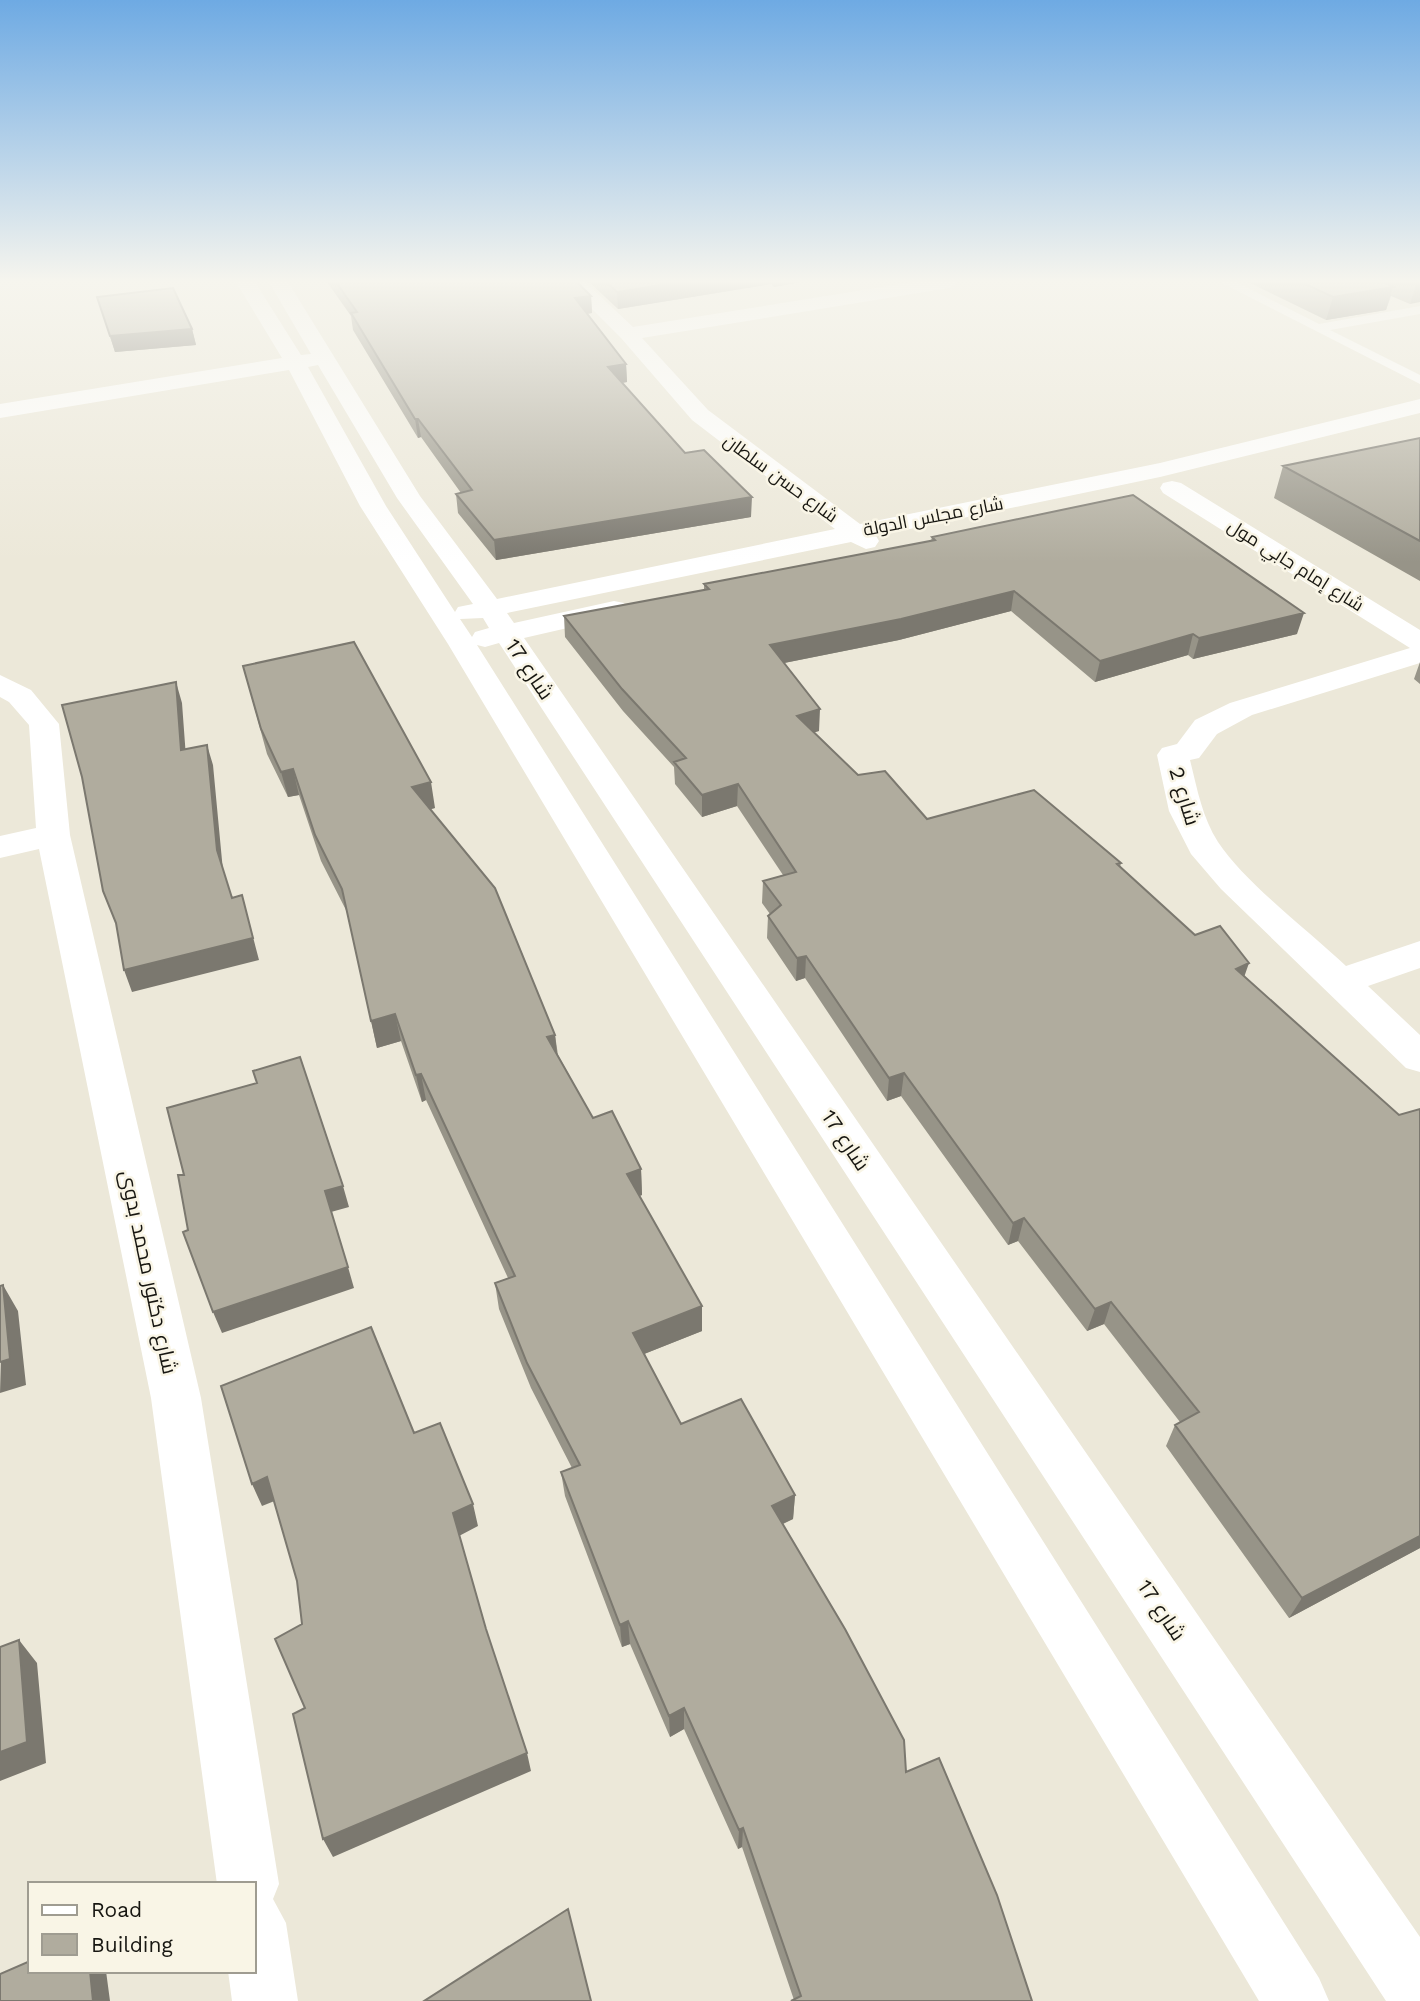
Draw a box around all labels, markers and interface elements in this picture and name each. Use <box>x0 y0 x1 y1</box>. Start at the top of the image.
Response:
street label: شارع حسن سلطان <box>719 430 842 528</box>
street label: شارع مجلس الدولة <box>861 492 1005 542</box>
street label: شارع إمام جابي مول <box>1222 515 1368 619</box>
street label: شارع 17 <box>499 634 559 705</box>
street label: شارع 2 <box>1162 764 1206 829</box>
street label: شارع 17 <box>815 1105 875 1176</box>
street label: شارع دكتور محمد بدوى <box>113 1168 183 1377</box>
street label: شارع 17 <box>1131 1575 1191 1646</box>
legend <box>28 1882 256 1973</box>
text: Road <box>91 1897 142 1922</box>
text: Building <box>91 1932 173 1957</box>

